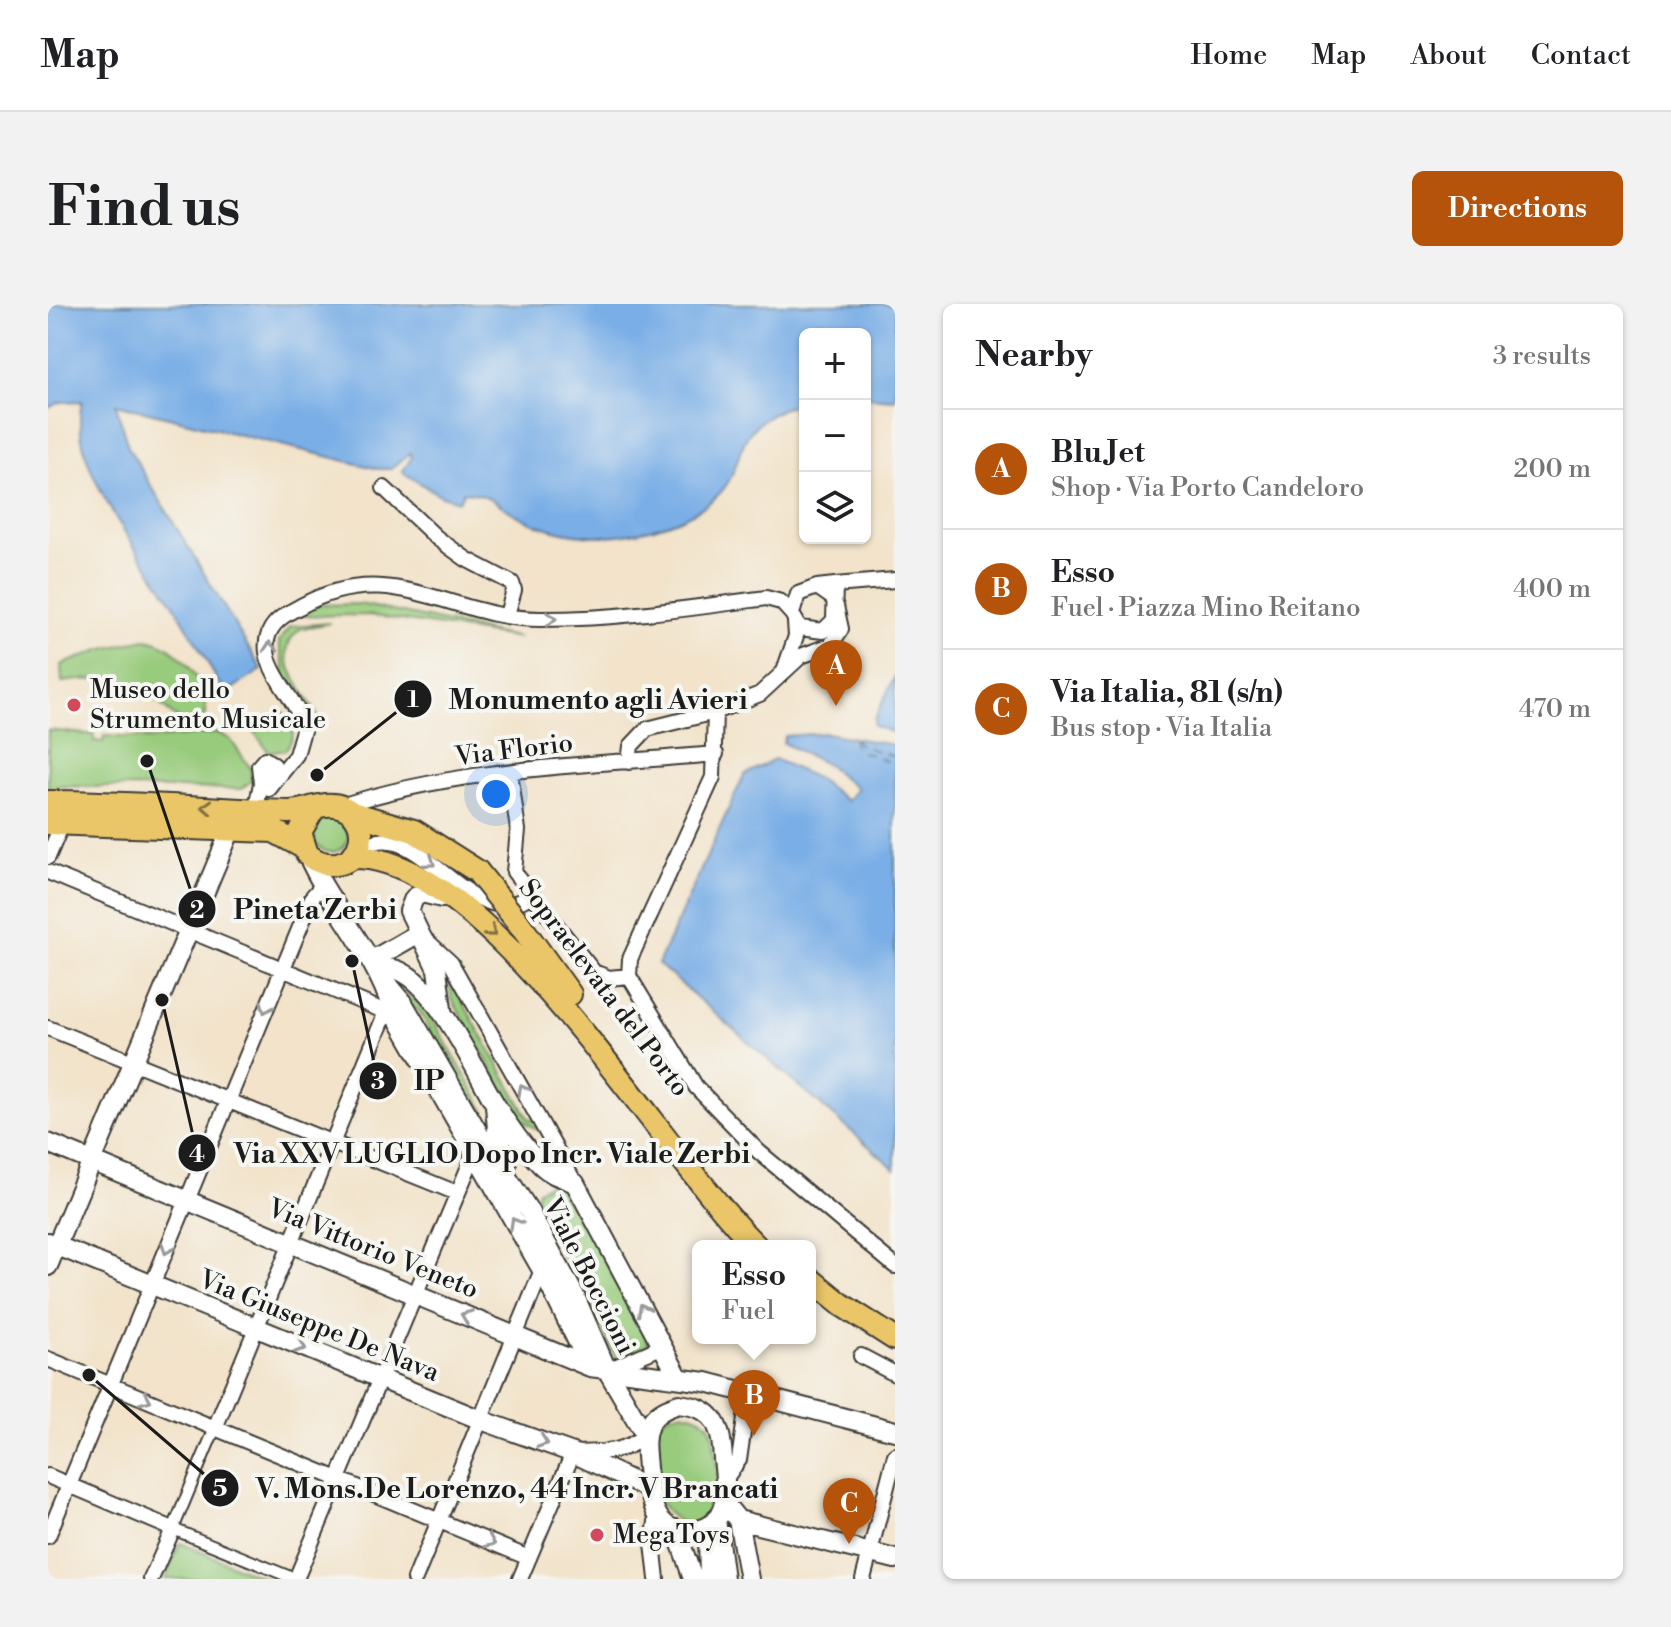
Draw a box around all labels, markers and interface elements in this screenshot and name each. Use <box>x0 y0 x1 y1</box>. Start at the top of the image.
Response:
text: Map <box>40 32 120 79</box>
text: Home <box>1191 38 1267 73</box>
text: Map <box>1311 38 1366 73</box>
text: About <box>1410 38 1487 73</box>
text: Contact <box>1531 38 1631 73</box>
button: Directions <box>1412 171 1623 246</box>
text: Find us <box>48 173 241 243</box>
map controls <box>799 328 871 544</box>
button: + <box>799 328 871 400</box>
text: Nearby <box>975 335 1093 377</box>
text: 3 results <box>1493 340 1591 372</box>
button: − <box>799 400 871 472</box>
text: Blu Jet <box>1051 434 1145 472</box>
text: A <box>992 453 1010 485</box>
text: 200 m <box>1514 453 1591 485</box>
button: layers <box>799 472 871 544</box>
text: Shop · Via Porto Candeloro <box>1051 472 1364 504</box>
text: Esso <box>1051 554 1115 592</box>
text: B <box>991 573 1011 605</box>
text: 400 m <box>1513 573 1591 605</box>
text: Fuel · Piazza Mino Reitano <box>1051 592 1361 624</box>
one-way arrow <box>545 610 558 627</box>
pin: A <box>810 640 862 706</box>
one-way arrow <box>262 641 279 654</box>
callout: Monumento agli Avieri <box>393 673 764 725</box>
place label: Museo dello Strumento Musicale <box>90 674 326 736</box>
text: Via Italia, 81 (s/n) <box>1051 674 1283 712</box>
text: Monumento agli Avieri <box>448 683 748 718</box>
text: 1 <box>407 685 419 715</box>
text: C <box>992 693 1010 725</box>
text: 470 m <box>1519 693 1591 725</box>
marker: Museo dello Strumento Musicale <box>65 696 83 714</box>
text: Bus stop · Via Italia <box>1051 712 1272 744</box>
street label: Via Florio <box>452 727 575 773</box>
your location <box>476 774 516 814</box>
one-way arrow <box>200 799 213 816</box>
one-way arrow <box>421 852 435 867</box>
street label: Sopraelevata del Porto <box>512 873 696 1103</box>
callout: Pineta Zerbi <box>177 883 413 935</box>
text: Pineta Zerbi <box>233 893 397 928</box>
text: 2 <box>190 896 205 926</box>
one-way arrow <box>482 922 496 937</box>
one-way arrow <box>260 1000 276 1015</box>
callout: IP <box>358 1055 460 1107</box>
text: IP <box>414 1064 445 1099</box>
text: 3 <box>371 1067 385 1097</box>
one-way arrow <box>517 1085 533 1099</box>
callout: Via XXV LUGLIO Dopo Incr. Viale Zerbi <box>177 1127 766 1179</box>
text: Via XXV LUGLIO Dopo Incr. Viale Zerbi <box>233 1137 750 1172</box>
text: 4 <box>189 1140 205 1170</box>
street label: Viale Boccioni <box>535 1191 642 1360</box>
street label: Via Vittorio Veneto <box>262 1192 483 1306</box>
one-way arrow <box>509 1217 525 1232</box>
popup <box>692 1240 816 1344</box>
one-way arrow <box>160 1241 177 1255</box>
text: Esso <box>722 1257 786 1295</box>
street label: Via Giuseppe De Nava <box>193 1263 445 1389</box>
text: Fuel <box>722 1295 774 1327</box>
one-way arrow <box>638 1302 653 1317</box>
one-way arrow <box>460 1309 474 1325</box>
one-way arrow <box>293 1337 307 1354</box>
pin: B <box>728 1370 780 1436</box>
one-way arrow <box>138 1389 152 1405</box>
one-way arrow <box>535 1432 549 1449</box>
callout: V. Mons.De Lorenzo, 44 Incr. V Brancati <box>200 1462 794 1514</box>
text: V. Mons.De Lorenzo, 44 Incr. V Brancati <box>255 1472 778 1507</box>
text: 5 <box>213 1474 228 1504</box>
pin: C <box>823 1478 875 1544</box>
place label: MegaToys <box>613 1519 730 1551</box>
marker: MegaToys <box>588 1526 606 1544</box>
one-way arrow <box>481 1532 496 1548</box>

